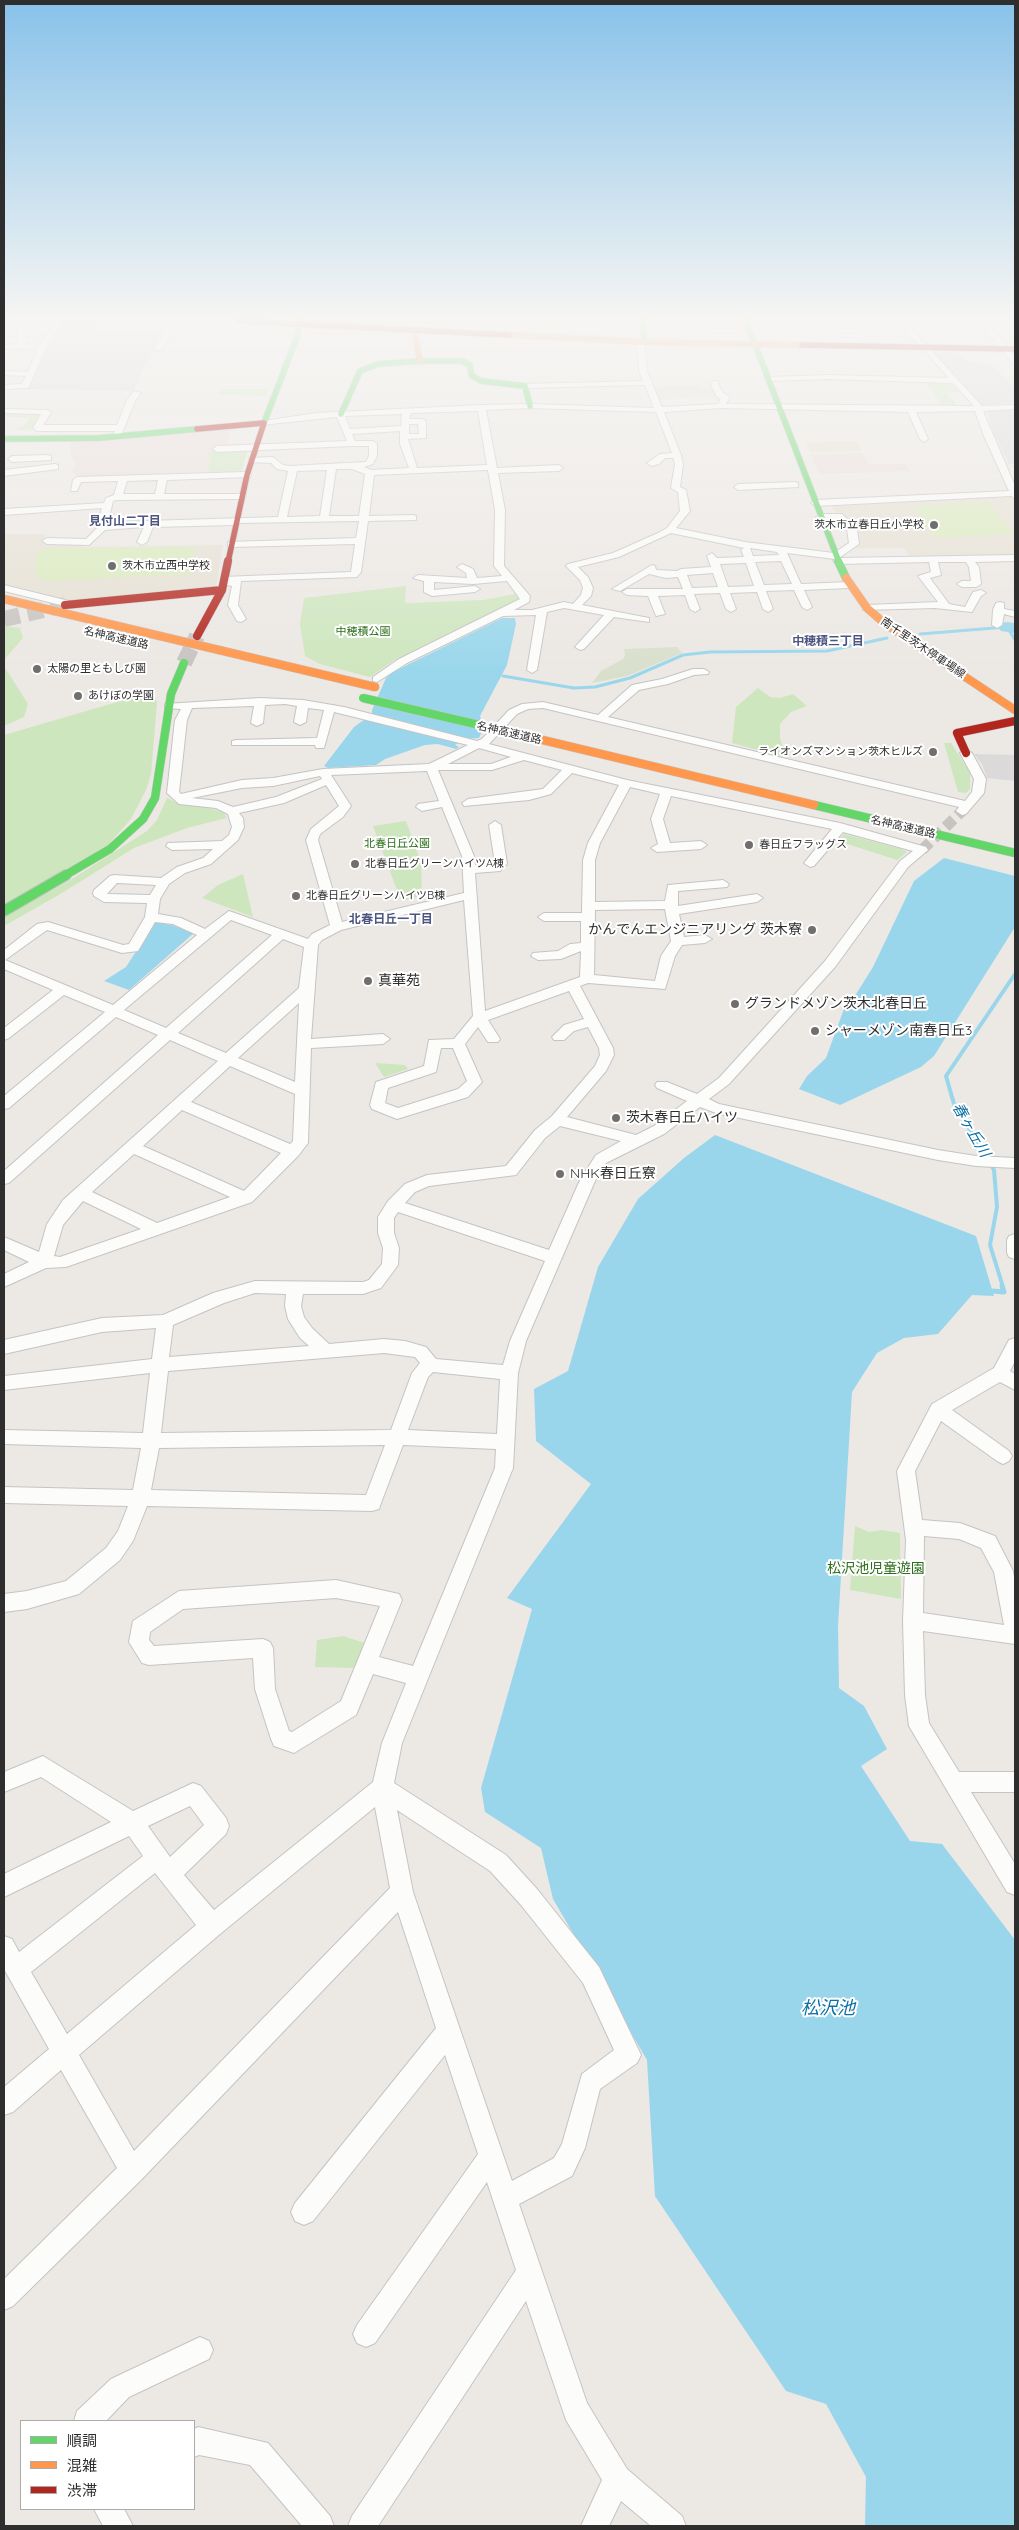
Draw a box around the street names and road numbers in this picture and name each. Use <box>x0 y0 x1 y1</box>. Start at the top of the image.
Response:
street label: 南千里茨木停車場線 <box>878 615 968 681</box>
street label: 名神高速道路 <box>82 624 150 652</box>
street label: 名神高速道路 <box>475 719 543 747</box>
street label: 名神高速道路 <box>869 813 937 841</box>

